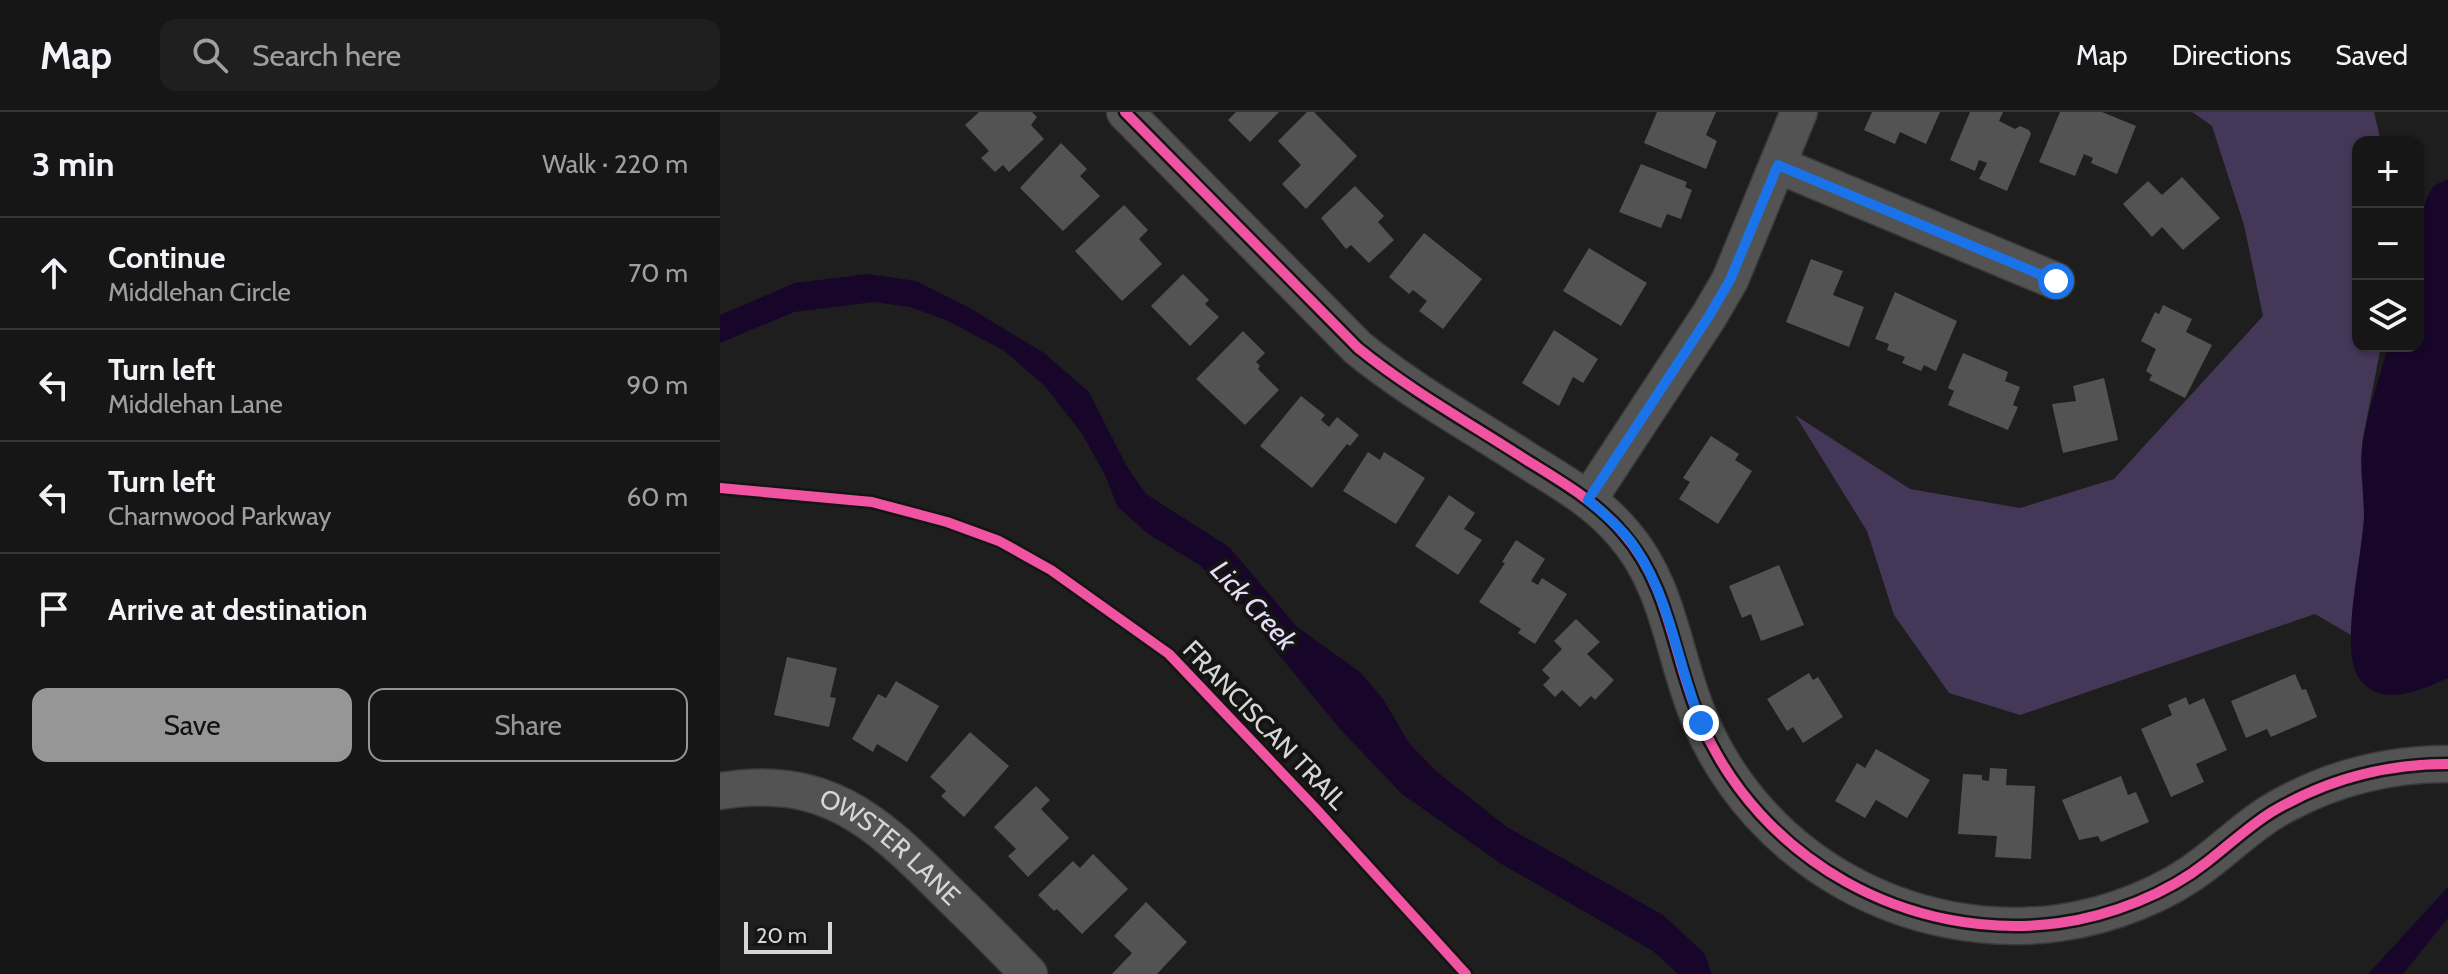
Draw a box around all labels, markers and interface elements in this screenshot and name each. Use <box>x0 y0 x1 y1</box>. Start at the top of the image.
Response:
search box <box>160 19 720 91</box>
text: Map <box>40 32 112 79</box>
icon: search <box>188 33 232 77</box>
text: Search here <box>252 37 401 74</box>
text: Map <box>2076 38 2128 72</box>
text: Directions <box>2172 38 2291 72</box>
text: Saved <box>2335 38 2408 72</box>
map controls <box>2352 136 2424 352</box>
button: + <box>2352 136 2424 208</box>
text: 3 min <box>32 143 114 185</box>
text: Walk · 220 m <box>542 148 688 180</box>
button: − <box>2352 208 2424 280</box>
text: Continue <box>108 239 225 276</box>
icon: ahead <box>32 251 76 295</box>
text: 70 m <box>628 257 688 289</box>
route start <box>2038 263 2074 299</box>
text: Middlehan Circle <box>108 276 291 308</box>
button: layers <box>2352 280 2424 352</box>
text: Turn left <box>108 351 216 388</box>
icon: left <box>32 363 76 407</box>
text: 90 m <box>626 369 688 401</box>
text: Middlehan Lane <box>108 388 283 420</box>
text: Turn left <box>108 463 216 500</box>
icon: left <box>32 475 76 519</box>
text: 60 m <box>626 481 688 513</box>
text: Charnwood Parkway <box>108 500 331 532</box>
water label: Lick Creek <box>1204 553 1305 658</box>
icon: arrive <box>32 587 76 631</box>
text: Arrive at destination <box>108 591 368 628</box>
street label: FRANCISCAN TRAIL <box>1176 634 1354 816</box>
button: Save <box>32 688 352 762</box>
button: Share <box>368 688 688 762</box>
route end <box>1683 705 1719 741</box>
street label: OWSTER LANE <box>815 782 967 912</box>
scale bar <box>744 918 832 954</box>
text: 20 m <box>756 922 807 949</box>

